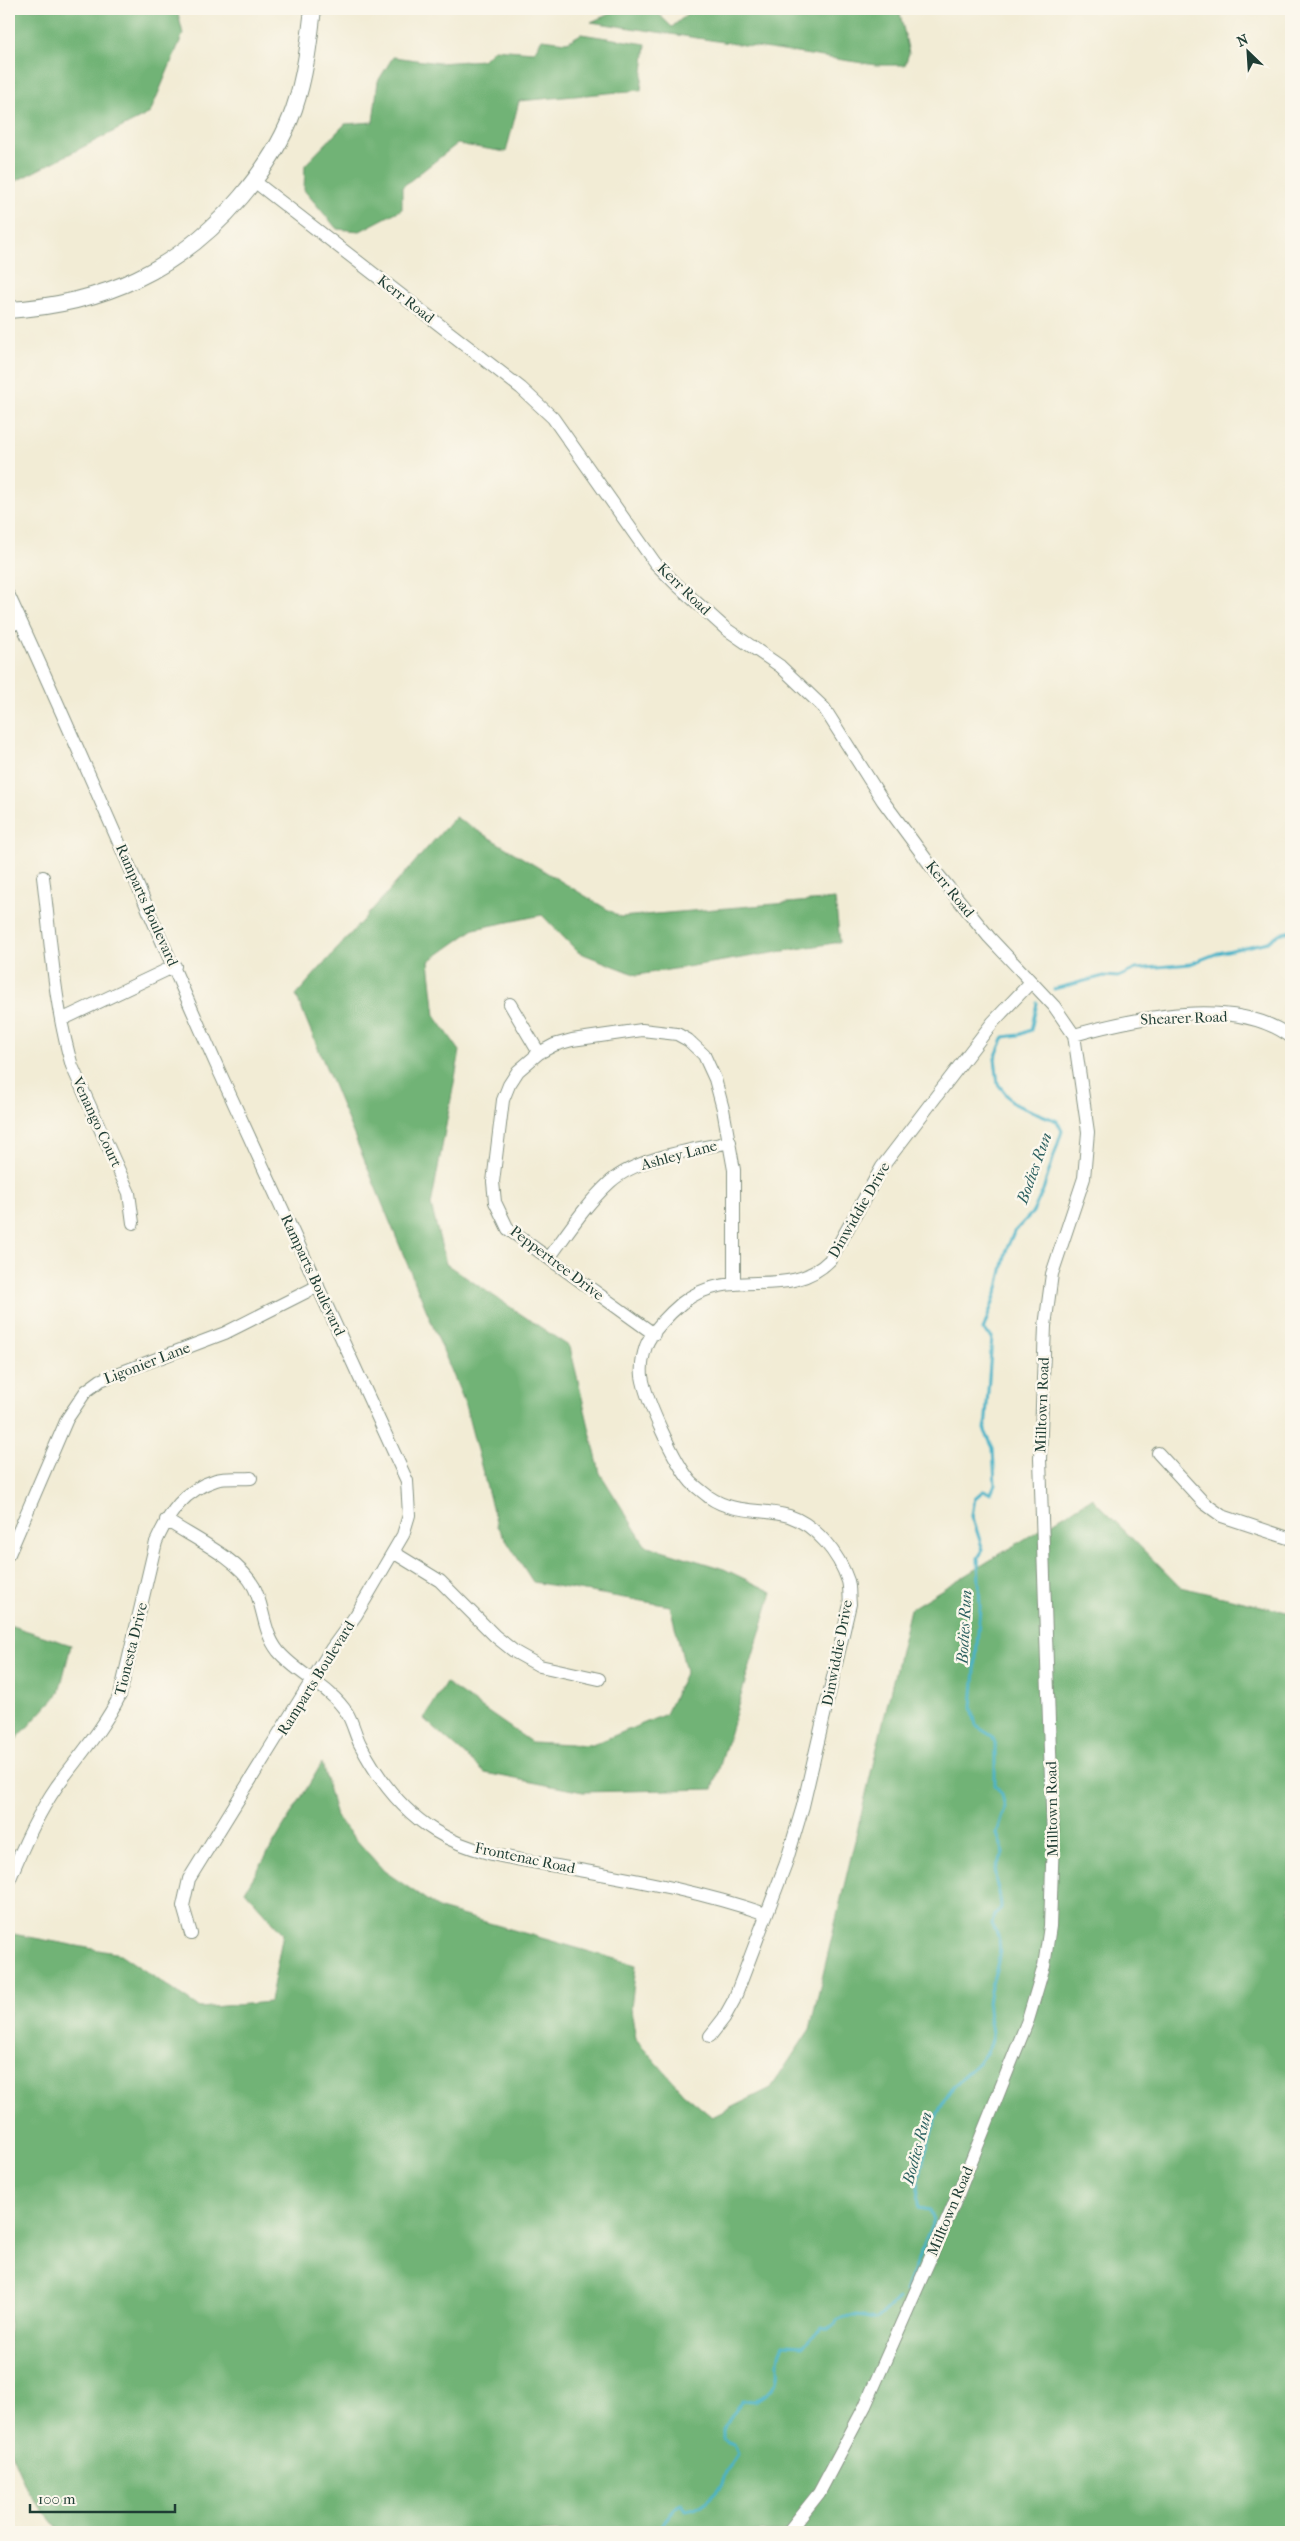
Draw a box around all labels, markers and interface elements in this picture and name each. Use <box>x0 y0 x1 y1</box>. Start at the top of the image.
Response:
north arrow <box>1222 28 1272 78</box>
text: N <box>1234 31 1251 51</box>
street label: Kerr Road <box>374 271 439 327</box>
street label: Kerr Road <box>653 559 715 619</box>
street label: Ramparts Boulevard <box>112 841 182 970</box>
street label: Kerr Road <box>922 857 979 922</box>
street label: Shearer Road <box>1140 1007 1229 1029</box>
street label: Venango Court <box>68 1073 126 1171</box>
water label: Bodies Run <box>1012 1130 1056 1207</box>
street label: Ashley Lane <box>638 1136 720 1174</box>
street label: Dinwiddie Drive <box>824 1158 894 1261</box>
street label: Ramparts Boulevard <box>277 1211 349 1339</box>
street label: Peppertree Drive <box>507 1222 608 1304</box>
street label: Ligonier Lane <box>101 1338 193 1388</box>
street label: Milltown Road <box>1031 1356 1053 1453</box>
water label: Bodies Run <box>953 1589 975 1666</box>
street label: Dinwiddie Drive <box>818 1598 856 1708</box>
street label: Tionesta Drive <box>111 1600 151 1697</box>
street label: Ramparts Boulevard <box>273 1617 359 1739</box>
street label: Milltown Road <box>1042 1760 1062 1857</box>
street label: Frontenac Road <box>473 1839 578 1878</box>
water label: Bodies Run <box>898 2110 936 2187</box>
street label: Milltown Road <box>923 2163 977 2258</box>
scale bar <box>30 2481 175 2513</box>
text: 100 m <box>38 2490 76 2508</box>

